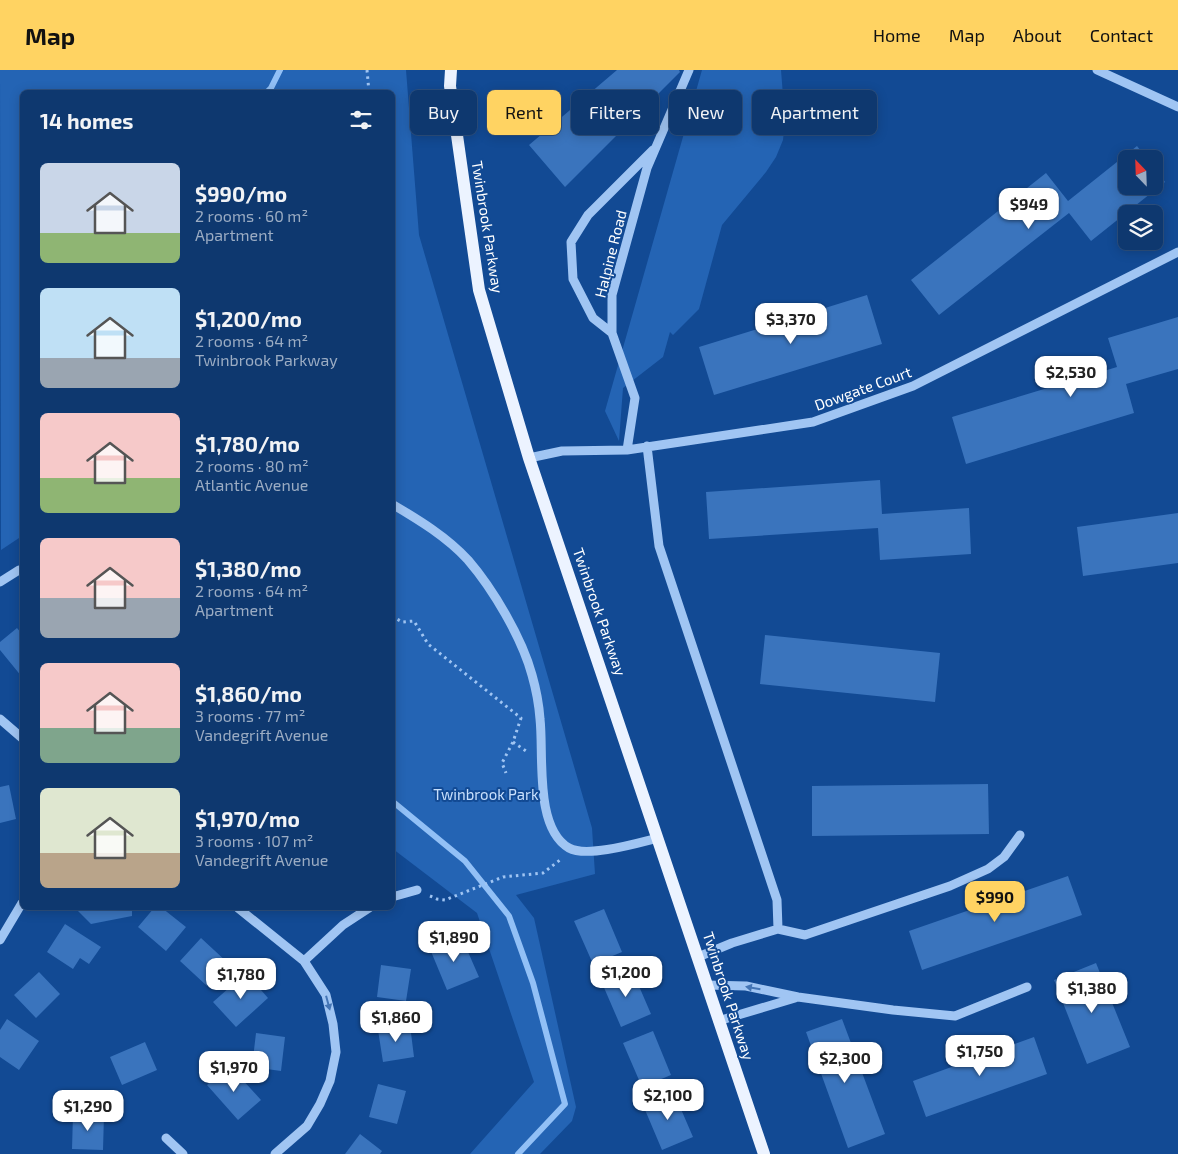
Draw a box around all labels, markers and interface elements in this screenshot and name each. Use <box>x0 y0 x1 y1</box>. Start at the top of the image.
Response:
text: Map <box>25 21 75 50</box>
text: Home <box>873 24 921 46</box>
text: Map <box>949 24 985 46</box>
text: About <box>1013 24 1062 46</box>
text: Contact <box>1090 24 1153 46</box>
chip: Buy <box>410 90 477 135</box>
chip: Rent <box>487 90 561 135</box>
chip: Filters <box>571 90 659 135</box>
chip: New <box>669 90 742 135</box>
chip: Apartment <box>752 90 877 135</box>
icon: filters <box>347 106 375 134</box>
text: 14 homes <box>40 108 134 133</box>
north arrow <box>1118 150 1162 195</box>
map controls <box>1118 150 1163 250</box>
street label: Twinbrook Parkway <box>469 159 507 294</box>
text: $990/mo <box>195 181 287 206</box>
icon: home <box>80 183 140 243</box>
pin: $949 <box>999 188 1059 230</box>
text: $949 <box>1010 194 1048 213</box>
button: layers <box>1118 205 1163 250</box>
text: 2 rooms · 60 m² <box>195 206 308 225</box>
street label: Halpine Road <box>590 208 630 300</box>
text: Apartment <box>195 225 274 244</box>
pin: $3,370 <box>750 302 832 345</box>
text: $1,200/mo <box>195 306 302 331</box>
icon: home <box>80 308 140 368</box>
text: $3,370 <box>766 309 816 328</box>
text: 2 rooms · 64 m² <box>195 331 308 350</box>
text: Twinbrook Parkway <box>195 350 338 369</box>
pin: $2,530 <box>1030 356 1112 398</box>
street label: Dowgate Court <box>812 362 914 414</box>
text: $2,530 <box>1046 362 1096 381</box>
text: $1,780/mo <box>195 431 300 456</box>
icon: home <box>80 433 140 493</box>
text: 2 rooms · 80 m² <box>195 456 309 475</box>
text: Atlantic Avenue <box>195 475 308 494</box>
street label: Twinbrook Parkway <box>570 545 630 678</box>
text: $1,380/mo <box>195 556 301 581</box>
icon: home <box>80 558 140 618</box>
text: 2 rooms · 64 m² <box>195 581 308 600</box>
text: Apartment <box>195 600 274 619</box>
text: $1,860/mo <box>195 681 302 706</box>
icon: home <box>80 683 140 743</box>
text: 3 rooms · 77 m² <box>195 706 306 725</box>
text: Vandegrift Avenue <box>195 725 328 744</box>
park label: Twinbrook Park <box>433 785 539 803</box>
text: $1,970/mo <box>195 806 300 831</box>
icon: home <box>80 808 140 868</box>
text: 3 rooms · 107 m² <box>195 831 313 850</box>
text: Vandegrift Avenue <box>195 850 328 869</box>
pin: $990 <box>965 880 1025 923</box>
text: $990 <box>976 887 1014 906</box>
pin: $1,890 <box>413 920 495 963</box>
text: $1,890 <box>429 927 479 946</box>
street label: Twinbrook Parkway <box>700 929 758 1062</box>
pin: $1,200 <box>585 956 667 998</box>
pin: $1,780 <box>200 958 282 1000</box>
text: $1,200 <box>601 962 651 981</box>
text: $1,780 <box>217 964 265 983</box>
pin: $1,380 <box>1051 972 1133 1014</box>
text: $1,380 <box>1067 978 1117 997</box>
one-way arrow <box>744 983 760 991</box>
one-way arrow <box>324 995 332 1011</box>
pin: $1,860 <box>355 1000 437 1043</box>
text: $1,860 <box>371 1007 421 1026</box>
pin: $1,750 <box>939 1034 1021 1077</box>
text: $1,750 <box>957 1041 1003 1060</box>
pin: $2,300 <box>804 1042 886 1084</box>
text: $2,300 <box>819 1048 871 1067</box>
pin: $1,970 <box>193 1050 275 1093</box>
text: $1,970 <box>210 1057 258 1076</box>
pin: $2,100 <box>627 1078 709 1121</box>
text: $2,100 <box>644 1085 692 1104</box>
pin: $1,290 <box>47 1090 129 1132</box>
text: $1,290 <box>64 1096 112 1115</box>

